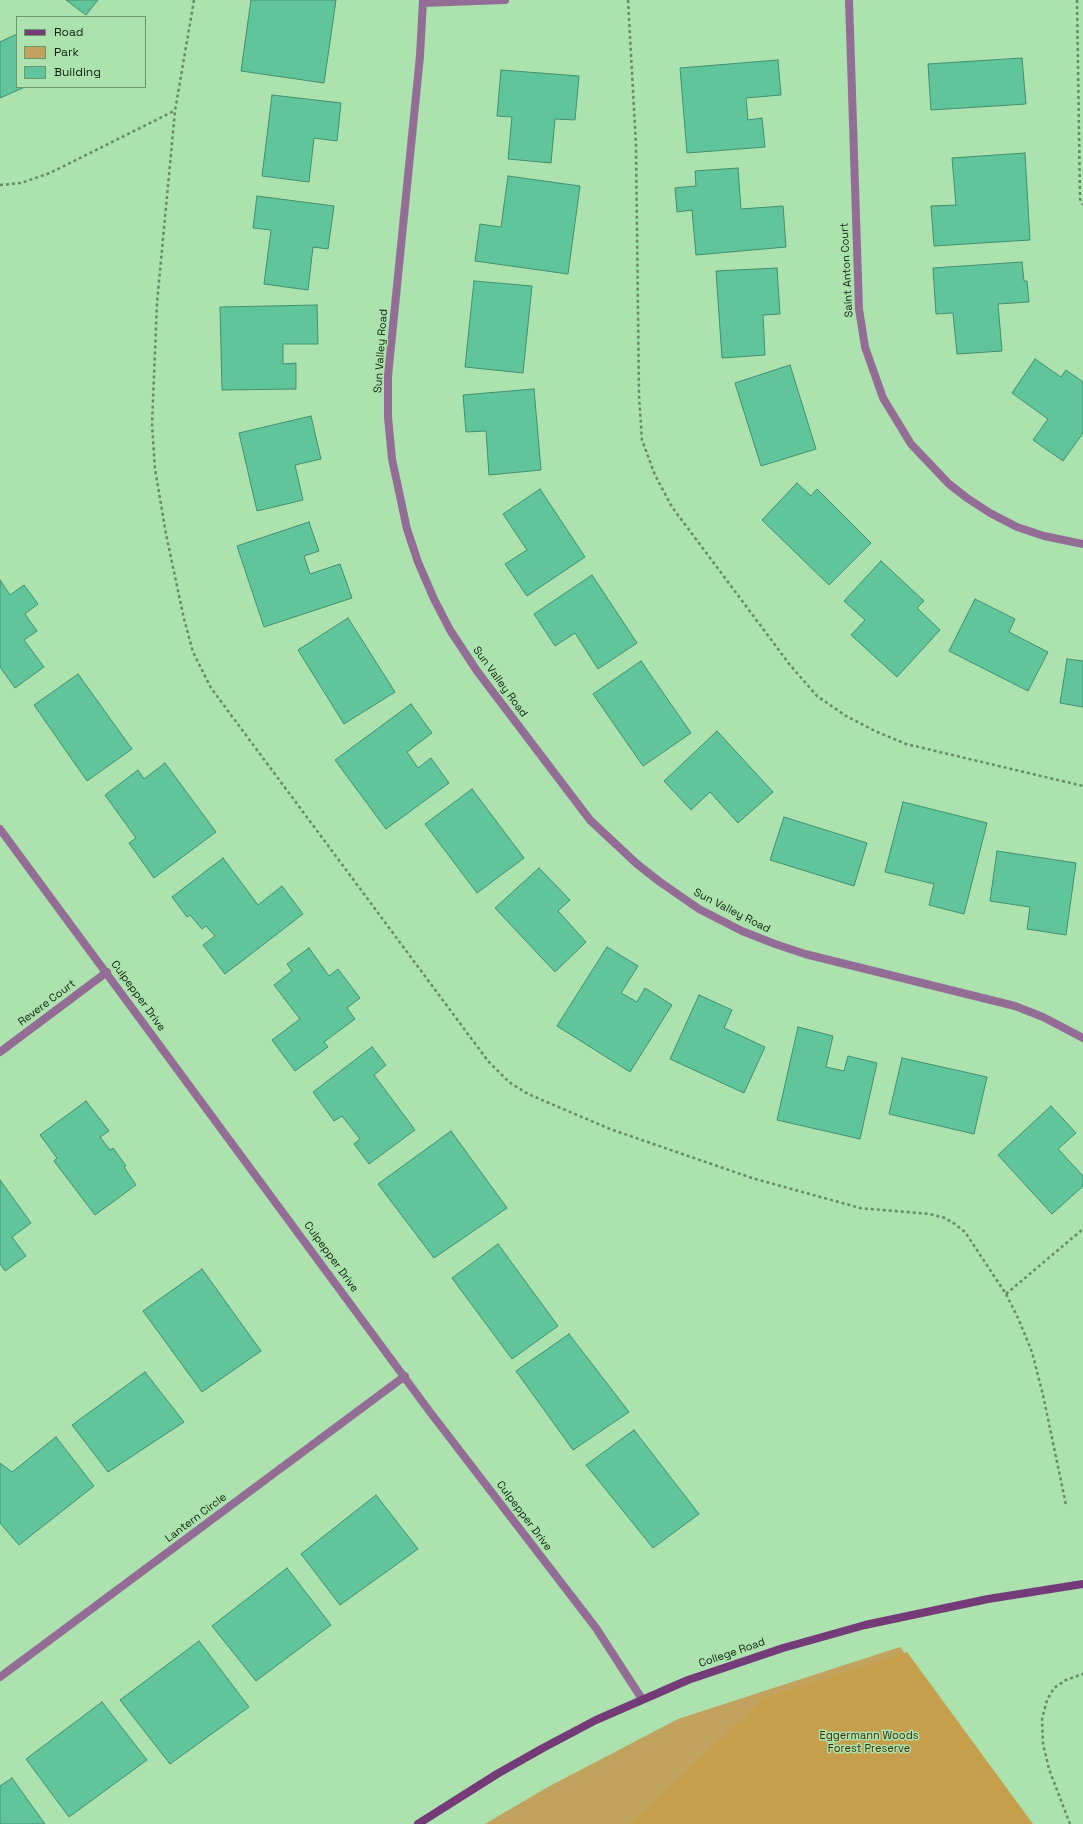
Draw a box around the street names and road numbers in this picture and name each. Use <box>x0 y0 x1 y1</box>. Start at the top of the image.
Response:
street label: Saint Anton Court <box>838 222 856 318</box>
street label: Sun Valley Road <box>371 309 391 393</box>
street label: Sun Valley Road <box>470 644 530 720</box>
street label: Sun Valley Road <box>691 886 773 936</box>
street label: Culpepper Drive <box>108 958 168 1034</box>
street label: Revere Court <box>16 977 78 1029</box>
street label: Culpepper Drive <box>301 1219 361 1295</box>
street label: Culpepper Drive <box>493 1478 555 1554</box>
street label: Lantern Circle <box>163 1491 229 1545</box>
street label: College Road <box>697 1636 767 1670</box>

